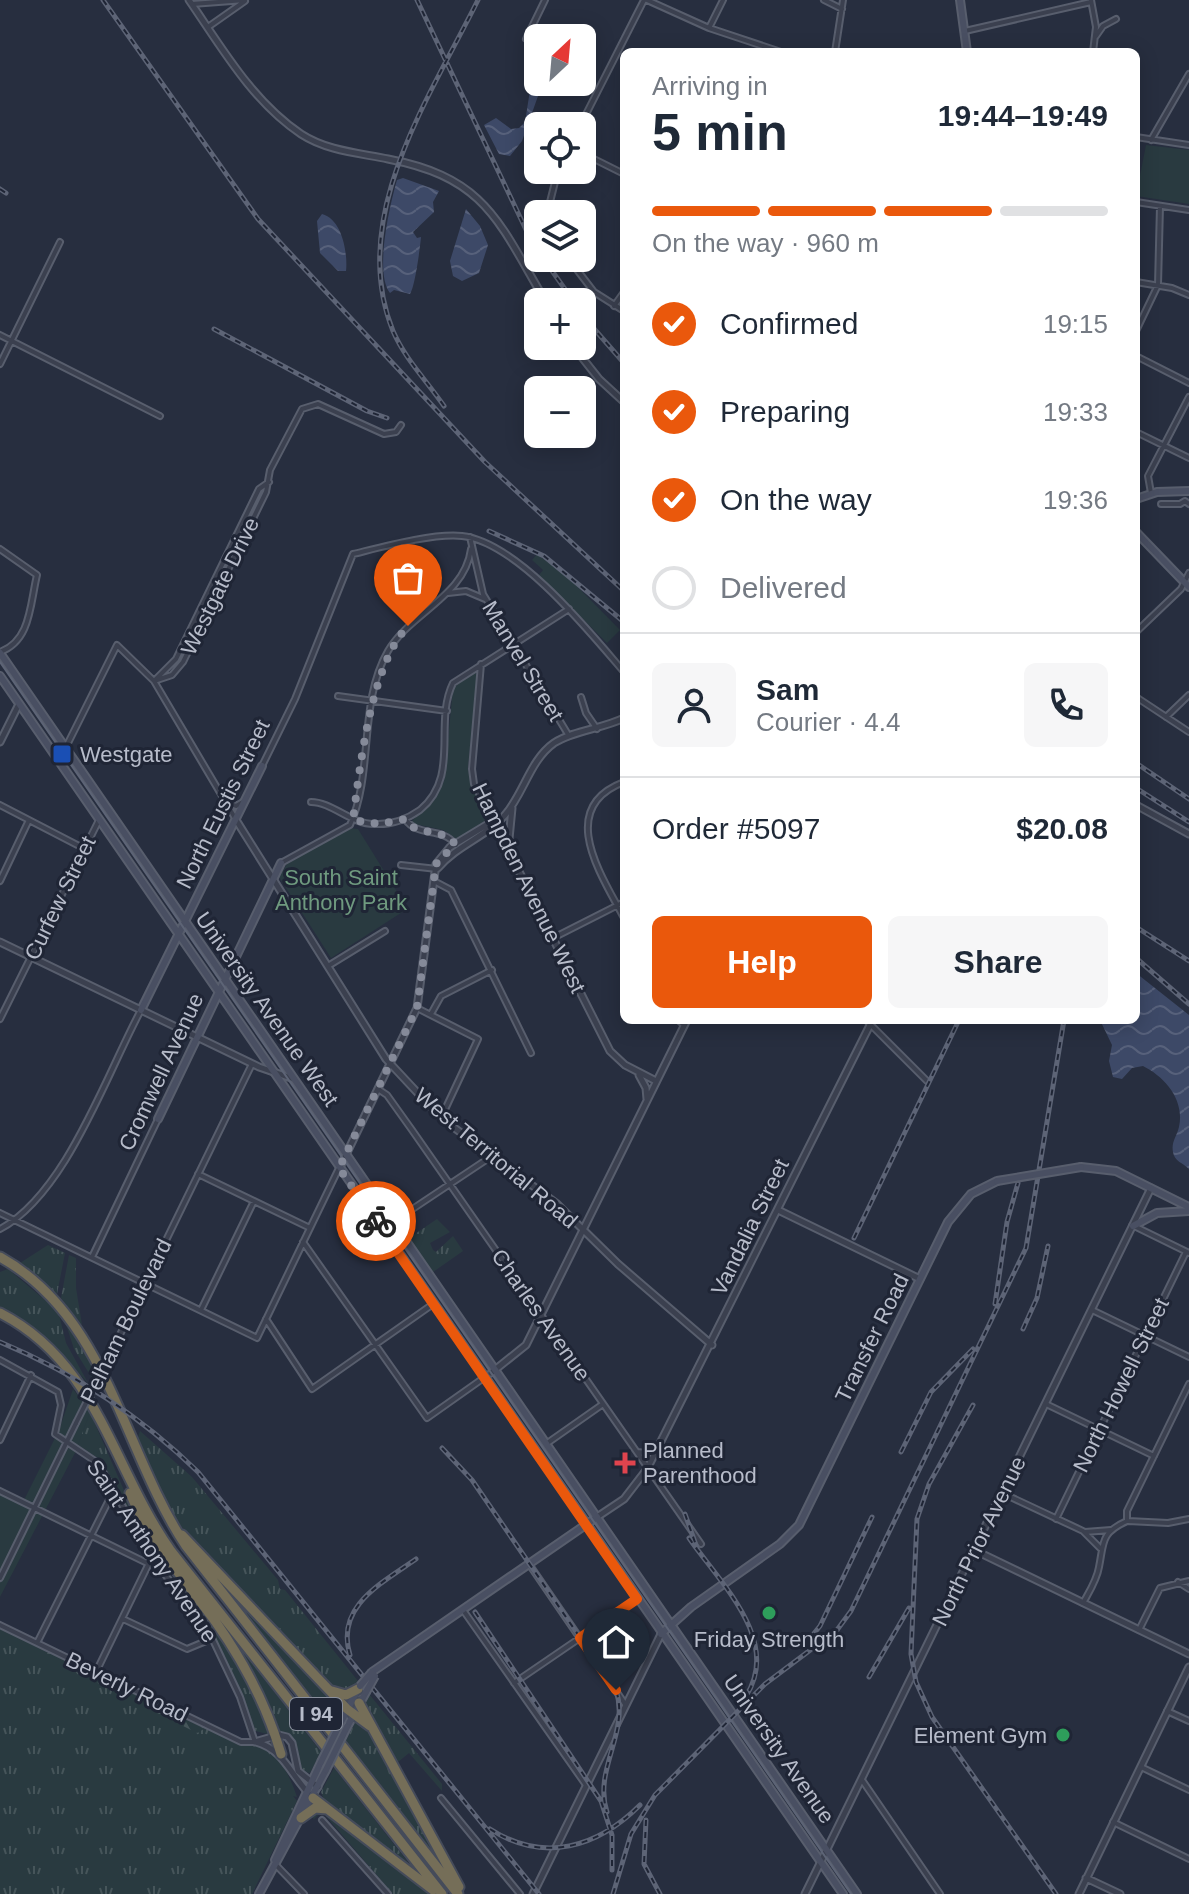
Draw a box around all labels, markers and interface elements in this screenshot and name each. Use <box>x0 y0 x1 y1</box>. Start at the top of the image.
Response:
north arrow <box>524 24 596 96</box>
map controls <box>524 24 596 448</box>
text: Arriving in <box>652 71 768 101</box>
text: 19:44–19:49 <box>938 99 1108 132</box>
text: 5 min <box>652 103 788 161</box>
button: locate <box>524 112 596 184</box>
button: layers <box>524 200 596 272</box>
text: On the way · 960 m <box>652 228 879 258</box>
button: + <box>524 288 596 360</box>
icon: check <box>652 302 696 346</box>
text: Confirmed <box>720 307 858 340</box>
text: 19:15 <box>1043 309 1108 339</box>
button: − <box>524 376 596 448</box>
icon: check <box>652 390 696 434</box>
text: Preparing <box>720 395 850 428</box>
text: 19:33 <box>1043 397 1108 427</box>
icon: check <box>652 478 696 522</box>
text: On the way <box>720 483 872 516</box>
text: 19:36 <box>1043 485 1108 515</box>
street label: Westgate Drive <box>176 513 264 659</box>
pin <box>374 544 442 626</box>
icon: bag <box>386 556 430 600</box>
text: Delivered <box>720 571 847 604</box>
street label: Manvel Street <box>477 596 569 726</box>
button: person <box>652 663 736 747</box>
button: phone <box>1024 663 1108 747</box>
text: Sam <box>756 673 819 706</box>
text: Courier · 4.4 <box>756 707 901 737</box>
street label: North Eustis Street <box>171 716 275 892</box>
place label: Westgate <box>80 742 173 767</box>
marker: Westgate <box>51 743 73 765</box>
street label: Hampden Avenue West <box>467 779 591 997</box>
text: Order #5097 <box>652 812 820 845</box>
text: $20.08 <box>1016 812 1108 845</box>
street label: Curfew Street <box>19 832 101 964</box>
park label: South Saint Anthony Park <box>275 865 408 915</box>
street label: University Avenue West <box>190 907 344 1111</box>
button: Help <box>652 916 872 1008</box>
button: Share <box>888 916 1108 1008</box>
street label: Cromwell Avenue <box>114 989 208 1155</box>
street label: West Territorial Road <box>410 1083 582 1233</box>
street label: Vandalia Street <box>706 1155 794 1299</box>
courier <box>336 1181 416 1261</box>
icon: bike <box>354 1199 398 1243</box>
street label: Pelham Boulevard <box>75 1235 177 1407</box>
street label: Charles Avenue <box>486 1244 596 1386</box>
street label: Transfer Road <box>830 1270 914 1406</box>
street label: North Howell Street <box>1068 1294 1174 1476</box>
place label: Planned Parenthood <box>643 1438 757 1488</box>
marker: Planned Parenthood <box>614 1452 636 1474</box>
street label: North Prior Avenue <box>927 1452 1031 1630</box>
street label: Saint Anthony Avenue <box>82 1455 222 1647</box>
marker: Friday Strength <box>760 1604 778 1622</box>
pin <box>582 1608 650 1690</box>
icon: home <box>594 1620 638 1664</box>
place label: Friday Strength <box>694 1627 844 1652</box>
street label: Beverly Road <box>62 1647 192 1727</box>
street label: University Avenue <box>718 1670 840 1828</box>
road number: I 94 <box>290 1698 342 1730</box>
place label: Element Gym <box>914 1723 1047 1748</box>
marker: Element Gym <box>1054 1726 1072 1744</box>

